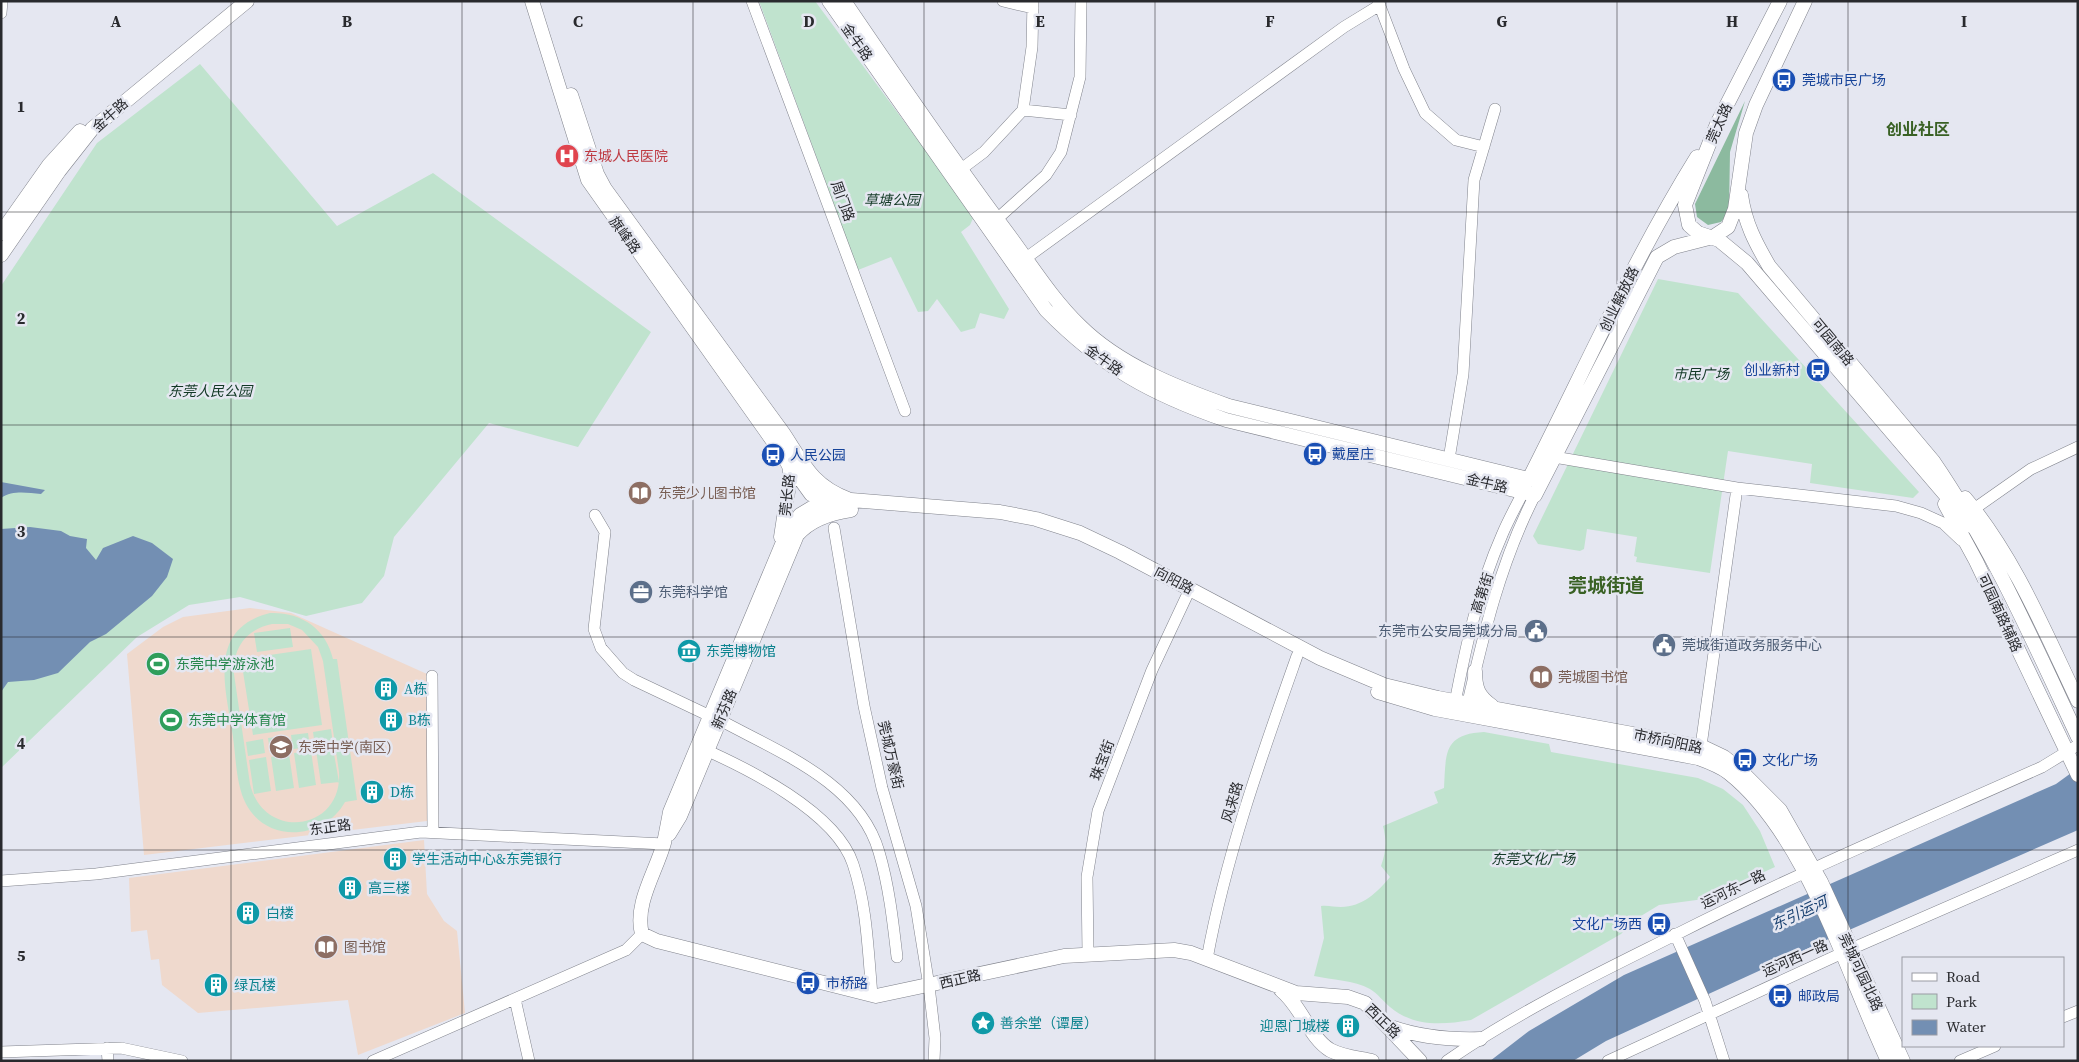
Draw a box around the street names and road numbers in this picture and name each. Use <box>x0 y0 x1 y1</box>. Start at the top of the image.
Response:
street label: 金牛路 <box>837 19 877 65</box>
street label: 金牛路 <box>88 94 132 136</box>
street label: 莞太路 <box>1701 100 1737 146</box>
street label: 周门路 <box>826 178 860 224</box>
street label: 旗峰路 <box>605 212 645 258</box>
street label: 创业解放路 <box>1595 263 1643 335</box>
street label: 可园南路 <box>1807 314 1859 370</box>
street label: 金牛路 <box>1081 340 1127 380</box>
street label: 金牛路 <box>1464 469 1510 497</box>
street label: 莞长路 <box>775 473 799 517</box>
street label: 向阳路 <box>1151 561 1197 599</box>
street label: 高第街 <box>1466 570 1498 616</box>
street label: 可园南路辅路 <box>1973 571 2027 655</box>
street label: 新芬路 <box>707 686 741 732</box>
street label: 莞城万豪街 <box>873 719 909 791</box>
street label: 市桥向阳路 <box>1632 724 1704 758</box>
street label: 珠宝街 <box>1085 737 1119 783</box>
street label: 风来路 <box>1217 779 1247 825</box>
street label: 东正路 <box>308 814 352 840</box>
street label: 运河东一路 <box>1697 865 1769 913</box>
street label: 莞城可园北路 <box>1834 930 1888 1014</box>
street label: 运河西一路 <box>1759 935 1831 981</box>
street label: 西正路 <box>937 965 983 993</box>
street label: 西正路 <box>1361 999 1405 1043</box>

